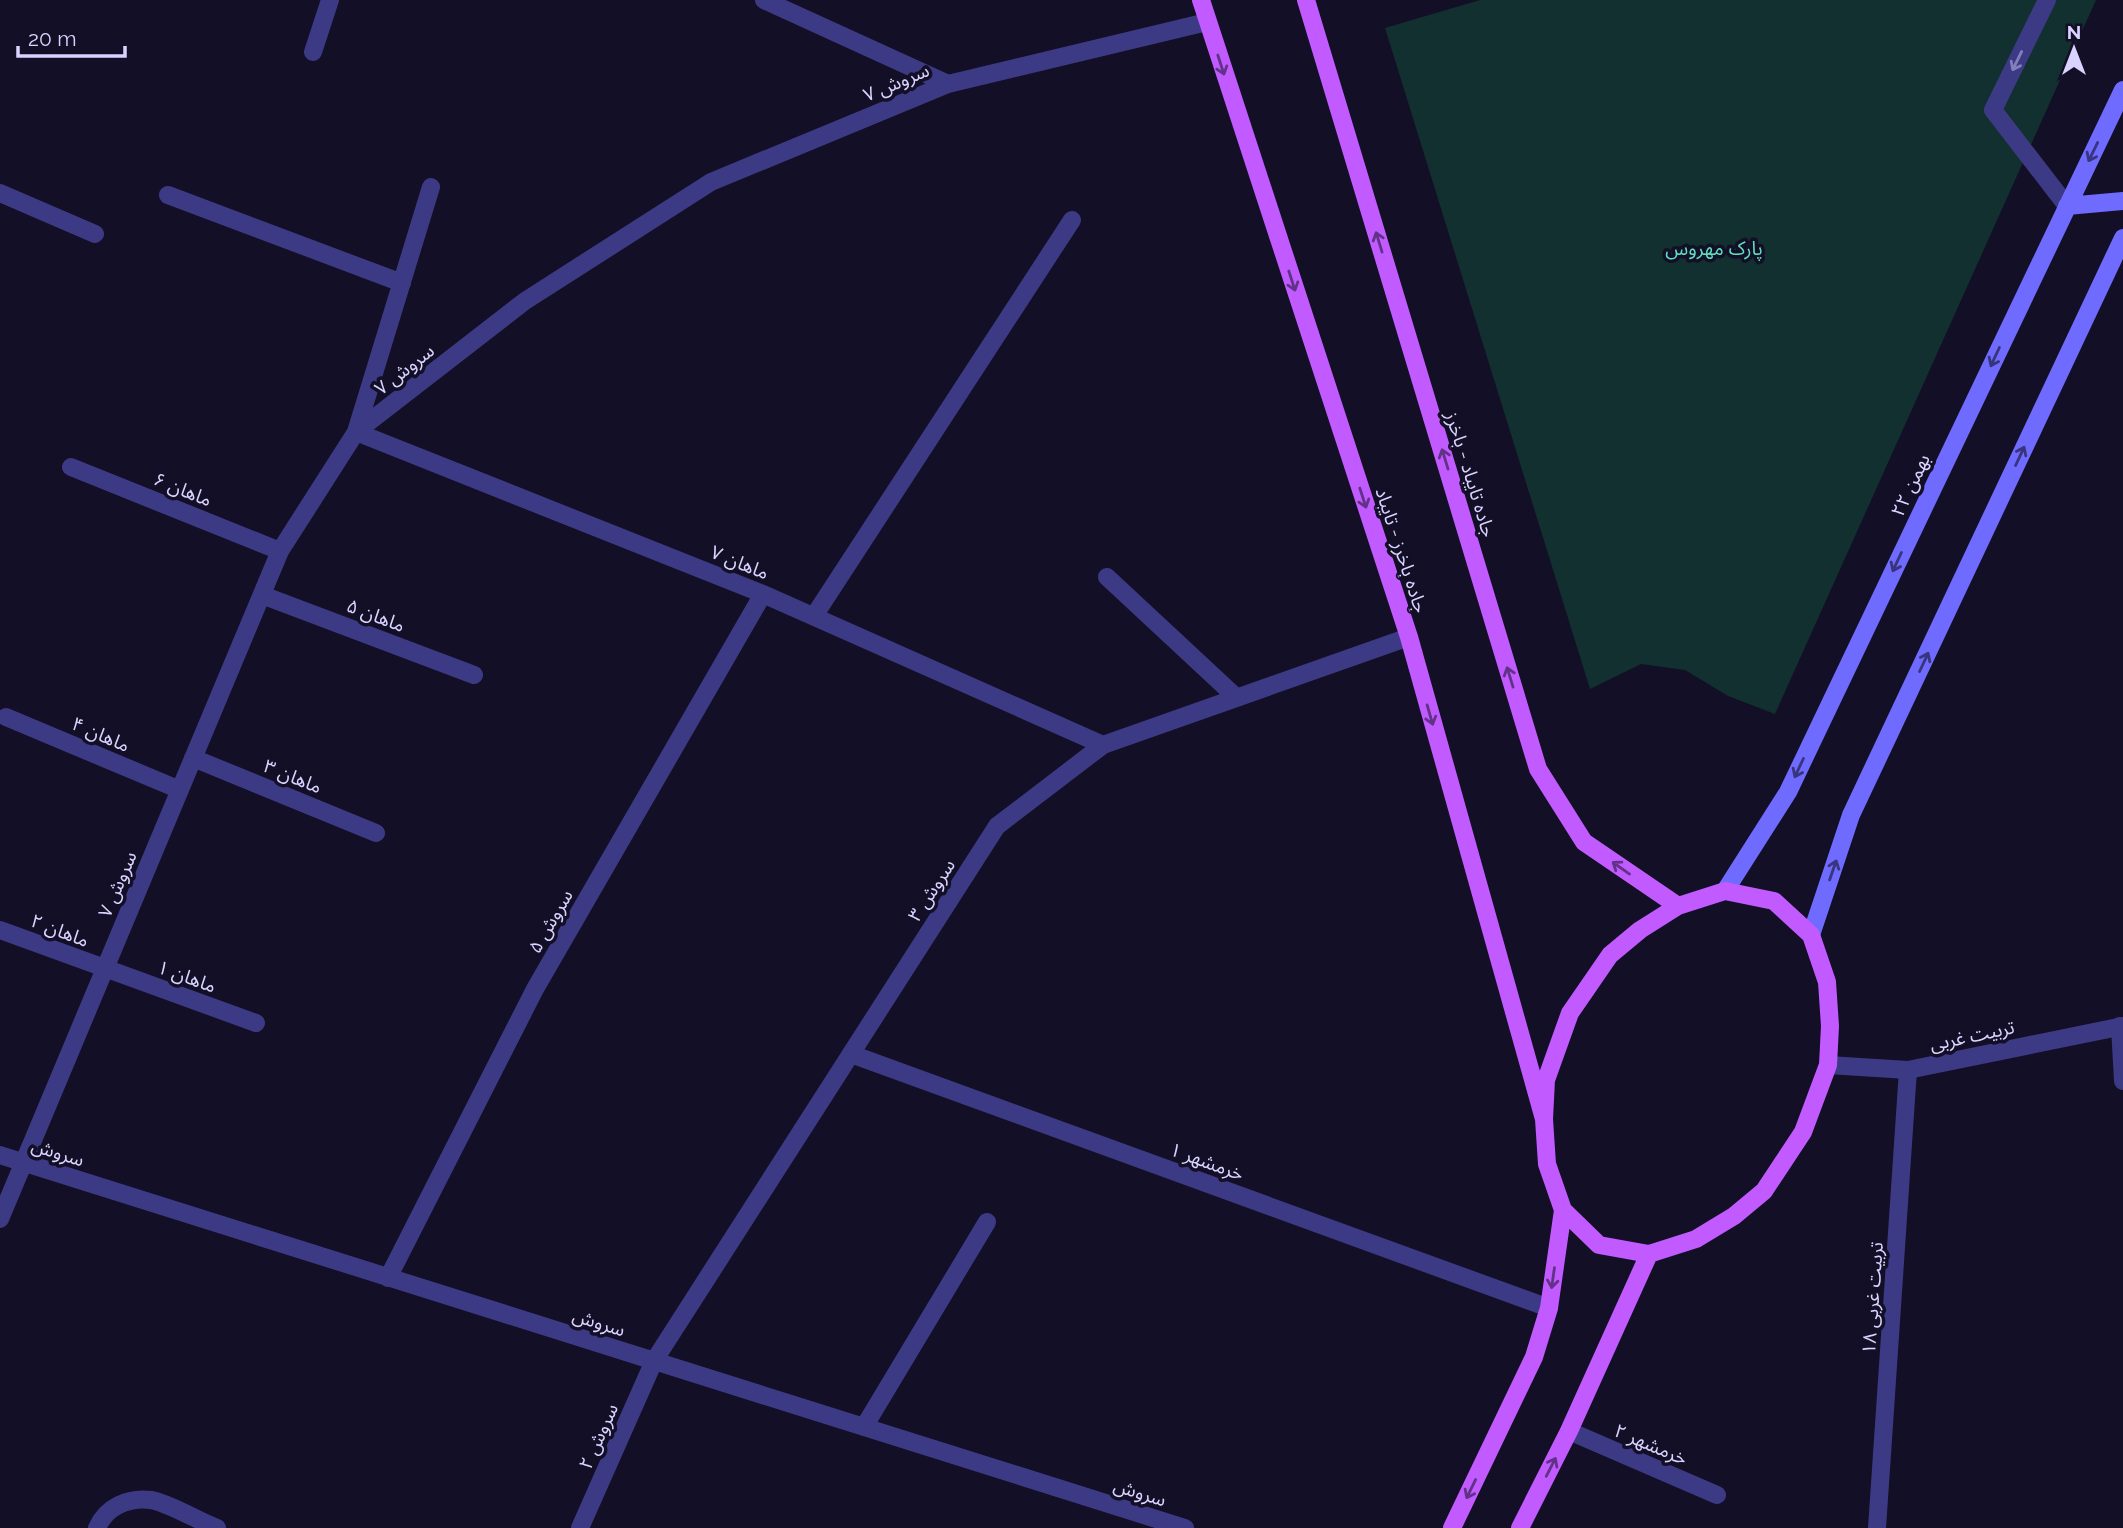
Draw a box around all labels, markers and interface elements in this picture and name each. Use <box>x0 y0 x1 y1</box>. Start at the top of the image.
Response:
scale bar <box>18 14 124 58</box>
north arrow <box>2039 14 2109 84</box>
text: N <box>2067 21 2081 43</box>
text: 20 m <box>28 26 76 51</box>
one-way arrow <box>2009 50 2023 71</box>
one-way arrow <box>1215 54 1228 76</box>
street label: سروش ۷ <box>860 58 933 107</box>
one-way arrow <box>2086 141 2099 162</box>
one-way arrow <box>1371 231 1384 253</box>
park label: پارک مهروس <box>1665 237 1763 261</box>
one-way arrow <box>1287 270 1299 292</box>
street label: سروش ۷ <box>370 339 439 400</box>
one-way arrow <box>1987 346 2001 367</box>
street label: جاده تایباد - باخرز <box>1440 407 1501 540</box>
one-way arrow <box>2014 446 2028 467</box>
one-way arrow <box>1437 449 1450 471</box>
street label: ۲۲ بهمن <box>1886 450 1935 520</box>
street label: ماهان ۶ <box>151 467 215 511</box>
street label: جاده باخرز - تایباد <box>1370 485 1433 616</box>
one-way arrow <box>1358 486 1370 508</box>
street label: ماهان ۷ <box>708 540 772 584</box>
one-way arrow <box>1890 551 1903 572</box>
street label: ماهان ۵ <box>344 594 408 636</box>
one-way arrow <box>1917 652 1931 673</box>
one-way arrow <box>1503 666 1516 688</box>
one-way arrow <box>1425 704 1438 726</box>
street label: ماهان ۴ <box>69 712 133 756</box>
street label: ماهان ۳ <box>261 754 325 798</box>
one-way arrow <box>1792 757 1805 778</box>
street label: سروش ۷ <box>93 848 142 921</box>
street label: سروش ۳ <box>903 855 960 926</box>
one-way arrow <box>1828 860 1840 882</box>
one-way arrow <box>1612 861 1632 875</box>
street label: سروش ۵ <box>523 885 578 957</box>
street label: ماهان ۲ <box>28 909 92 951</box>
street label: ماهان ۱ <box>155 955 219 997</box>
street label: تربیت غربی <box>1928 1015 2017 1056</box>
street label: سروش <box>29 1134 87 1171</box>
street label: خرمشهر ۱ <box>1167 1138 1247 1185</box>
street label: تربیت غربی ۱۸ <box>1857 1241 1888 1355</box>
one-way arrow <box>1546 1266 1559 1289</box>
street label: سروش <box>570 1304 628 1341</box>
street label: سروش ۲ <box>574 1400 623 1473</box>
street label: خرمشهر ۲ <box>1611 1419 1691 1470</box>
one-way arrow <box>1544 1457 1558 1478</box>
street label: سروش <box>1111 1474 1169 1511</box>
one-way arrow <box>1464 1478 1478 1499</box>

